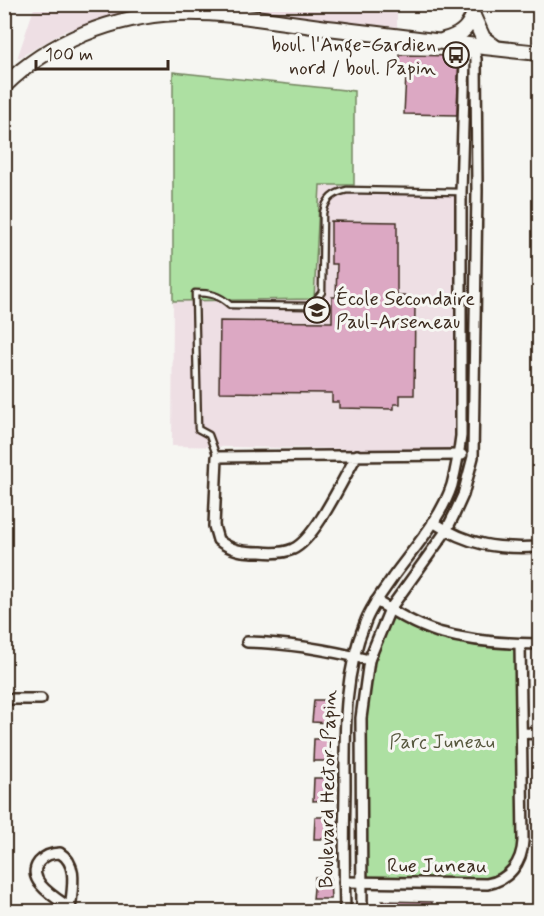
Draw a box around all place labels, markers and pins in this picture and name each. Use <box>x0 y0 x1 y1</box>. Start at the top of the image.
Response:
place label: boul. l'Ange-Gardien nord / boul. Papin <box>271 32 436 82</box>
bus stop icon: boul. l'Ange-Gardien nord / boul. Papin <box>441 40 471 70</box>
place label: École Secondaire Paul-Arseneau <box>336 286 475 336</box>
school or university icon: École Secondaire Paul-Arseneau <box>302 295 332 325</box>

